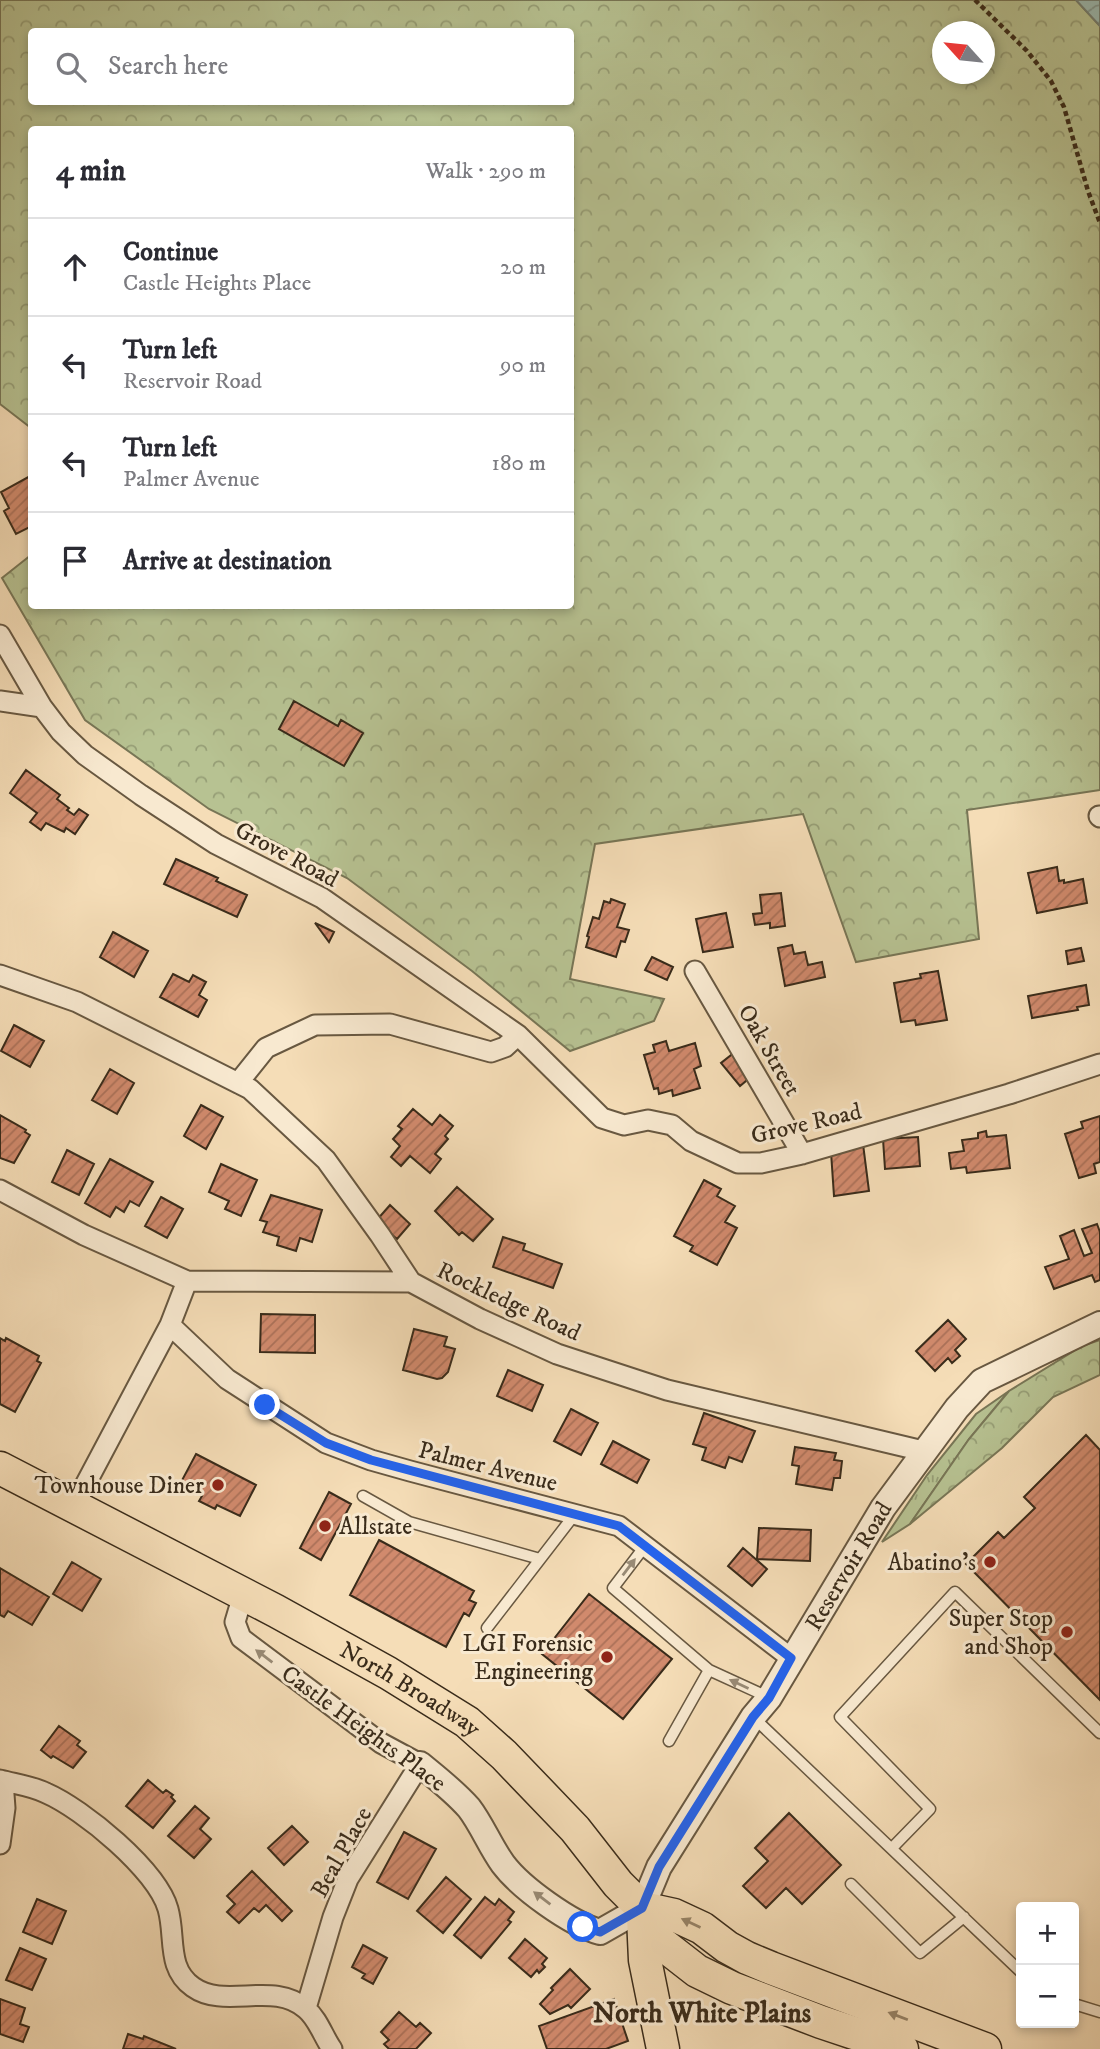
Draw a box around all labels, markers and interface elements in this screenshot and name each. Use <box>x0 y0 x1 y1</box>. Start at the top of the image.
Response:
north arrow <box>932 21 995 84</box>
search box <box>28 28 574 105</box>
icon: search <box>52 48 90 86</box>
text: Search here <box>108 50 228 83</box>
text: 4 min <box>56 153 126 190</box>
text: Walk · 290 m <box>425 157 546 186</box>
text: Continue <box>123 236 218 269</box>
icon: ahead <box>56 248 94 286</box>
text: 20 m <box>500 253 546 282</box>
text: Castle Heights Place <box>123 269 311 298</box>
text: Turn left <box>123 334 217 367</box>
icon: left <box>56 346 94 384</box>
text: 90 m <box>500 351 546 380</box>
text: Reservoir Road <box>123 367 262 396</box>
text: Turn left <box>123 432 217 465</box>
icon: left <box>56 444 94 482</box>
text: 180 m <box>491 449 546 478</box>
text: Palmer Avenue <box>123 465 260 494</box>
icon: arrive <box>56 542 94 580</box>
text: Arrive at destination <box>123 545 332 578</box>
street label: Grove Road <box>230 815 343 895</box>
street label: Oak Street <box>731 999 808 1102</box>
street label: Grove Road <box>748 1097 865 1151</box>
street label: Rockledge Road <box>432 1256 585 1348</box>
route end <box>249 1389 280 1420</box>
street label: Palmer Avenue <box>415 1435 561 1499</box>
place label: Townhouse Diner <box>35 1471 204 1501</box>
marker: Townhouse Diner <box>210 1477 226 1493</box>
street label: Reservoir Road <box>799 1496 899 1636</box>
place label: Allstate <box>339 1512 412 1542</box>
marker: Allstate <box>317 1518 333 1534</box>
place label: Abatino's <box>887 1548 976 1578</box>
marker: Abatino's <box>982 1554 998 1570</box>
one-way arrow <box>622 1558 636 1576</box>
place label: Super Stop and Shop <box>949 1604 1053 1662</box>
marker: Super Stop and Shop <box>1059 1624 1075 1640</box>
place label: LGI Forensic Engineering <box>462 1629 593 1687</box>
street label: North Broadway <box>334 1635 487 1744</box>
one-way arrow <box>255 1648 273 1663</box>
marker: LGI Forensic Engineering <box>599 1649 615 1665</box>
street label: Castle Heights Place <box>275 1659 452 1799</box>
one-way arrow <box>729 1678 749 1690</box>
street label: Beal Place <box>305 1802 379 1903</box>
one-way arrow <box>533 1891 551 1906</box>
map controls <box>1016 1902 1079 2028</box>
button: + <box>1016 1902 1079 1965</box>
route start <box>567 1911 598 1942</box>
one-way arrow <box>681 1917 701 1929</box>
button: − <box>1016 1965 1079 2028</box>
district label: North White Plains <box>593 1996 812 2031</box>
one-way arrow <box>887 2010 908 2021</box>

